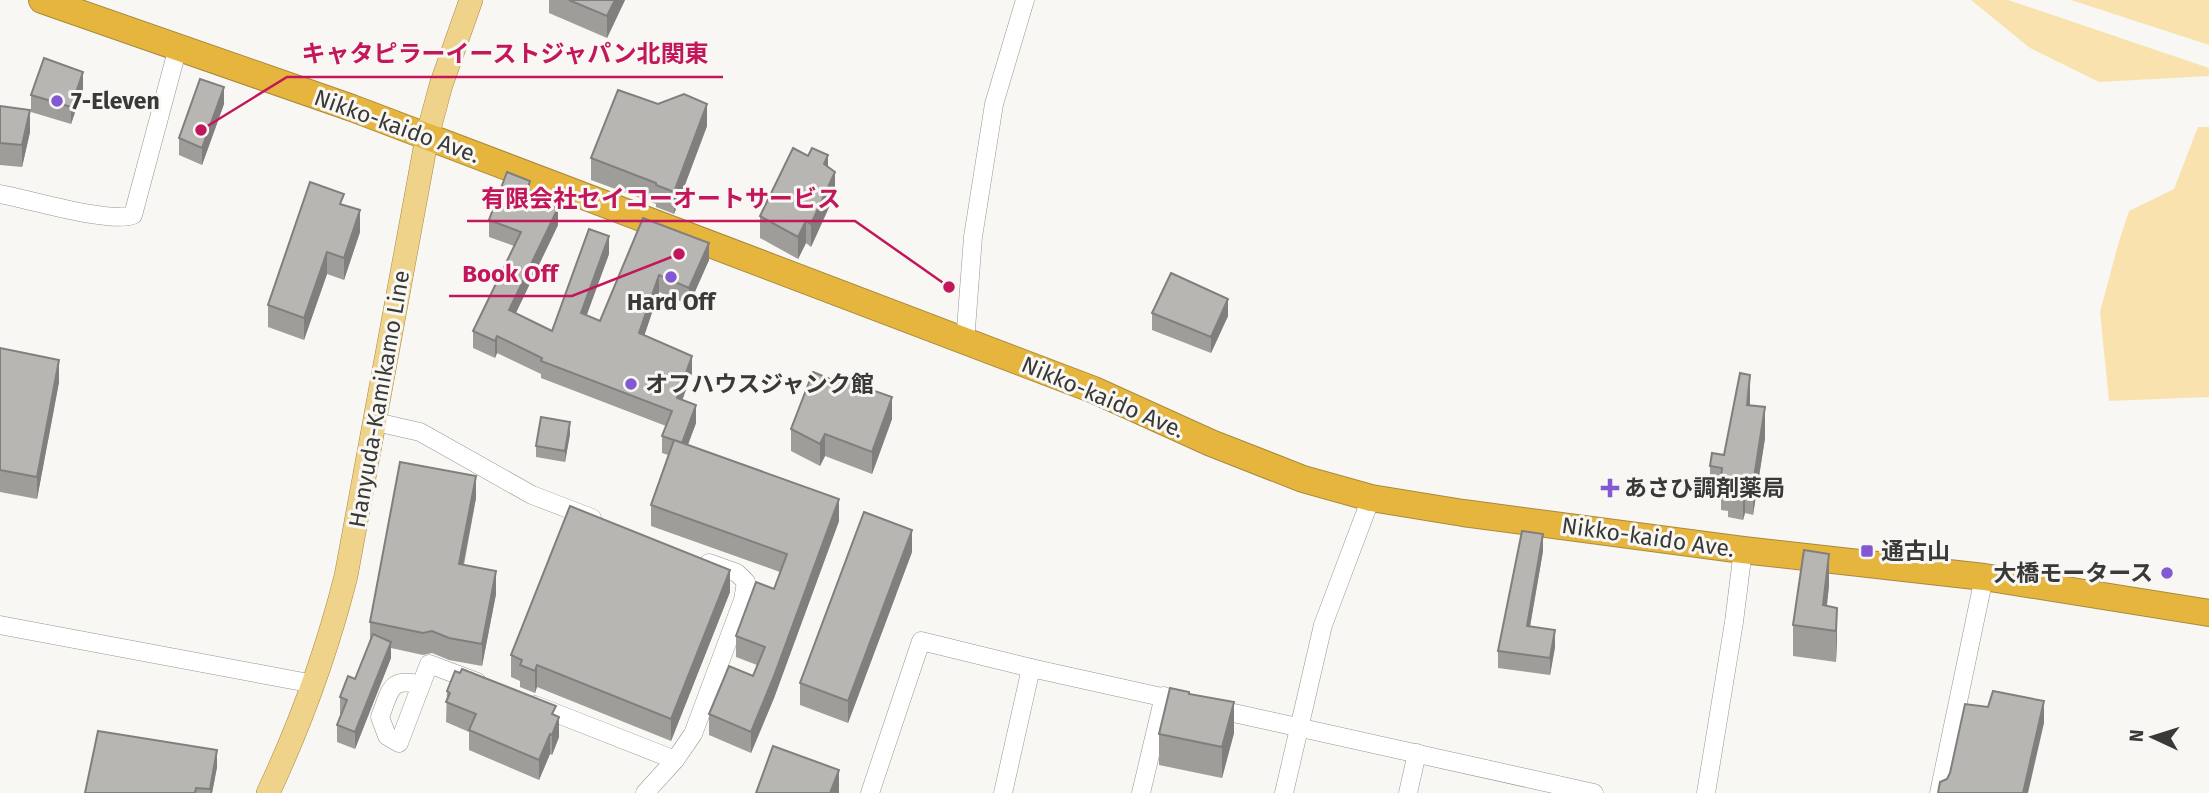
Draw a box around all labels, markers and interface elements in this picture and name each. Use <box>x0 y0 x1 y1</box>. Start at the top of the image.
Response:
callout: キャタピラーイーストジャパン北関東 <box>287 32 723 77</box>
text: キャタピラーイーストジャパン北関東 <box>302 40 708 68</box>
street label: Nikko-kaido Ave. <box>310 83 484 169</box>
place label: 7-Eleven <box>71 87 160 115</box>
marker: 7-Eleven <box>49 93 65 109</box>
callout: 有限会社セイコーオートサービス <box>467 176 855 221</box>
text: 有限会社セイコーオートサービス <box>481 185 841 213</box>
callout: Book Off <box>449 251 572 296</box>
text: Book Off <box>462 260 560 288</box>
street label: Hanyuda-Kamikamo Line <box>343 268 415 530</box>
marker: Hard Off <box>663 269 679 285</box>
place label: Hard Off <box>627 288 717 316</box>
street label: Nikko-kaido Ave. <box>1017 350 1189 444</box>
place label: オフハウスジャンク館 <box>645 370 874 398</box>
marker: オフハウスジャンク館 <box>623 376 639 392</box>
place label: あさひ調剤薬局 <box>1624 474 1785 502</box>
marker: あさひ調剤薬局 <box>1602 480 1618 496</box>
street label: Nikko-kaido Ave. <box>1560 511 1736 563</box>
place label: 通古山 <box>1881 537 1950 565</box>
marker: 通古山 <box>1859 543 1875 559</box>
place label: 大橋モータース <box>1993 559 2153 587</box>
marker: 大橋モータース <box>2159 565 2175 581</box>
north arrow <box>2118 702 2188 772</box>
text: N <box>2125 729 2148 743</box>

